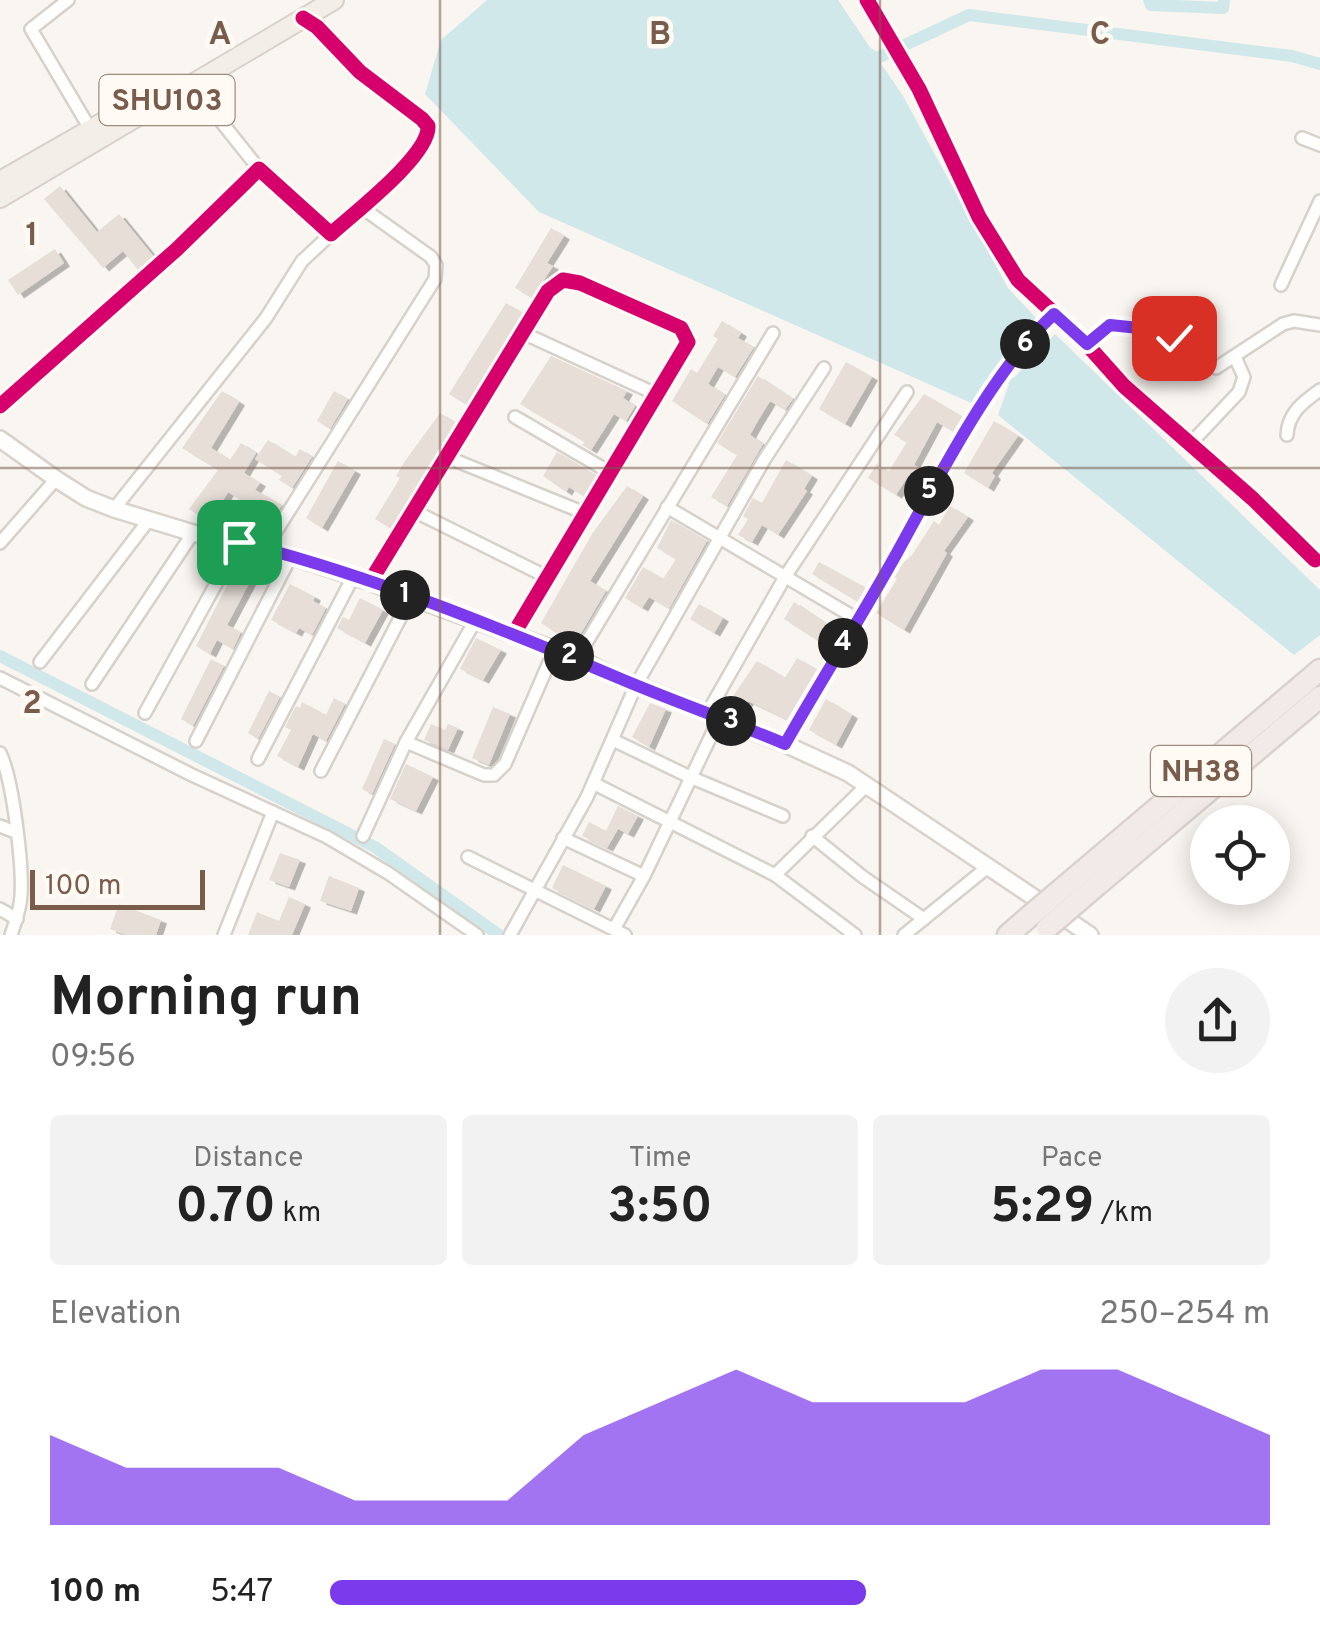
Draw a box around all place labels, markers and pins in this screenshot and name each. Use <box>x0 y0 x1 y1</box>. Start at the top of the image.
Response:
pin <box>1132 296 1217 381</box>
pin: 6 <box>1000 319 1050 369</box>
pin: 5 <box>904 466 954 516</box>
pin <box>197 500 282 585</box>
pin: 1 <box>380 570 430 620</box>
pin: 4 <box>818 618 868 668</box>
pin: 2 <box>544 631 594 681</box>
pin: 3 <box>706 696 756 746</box>

